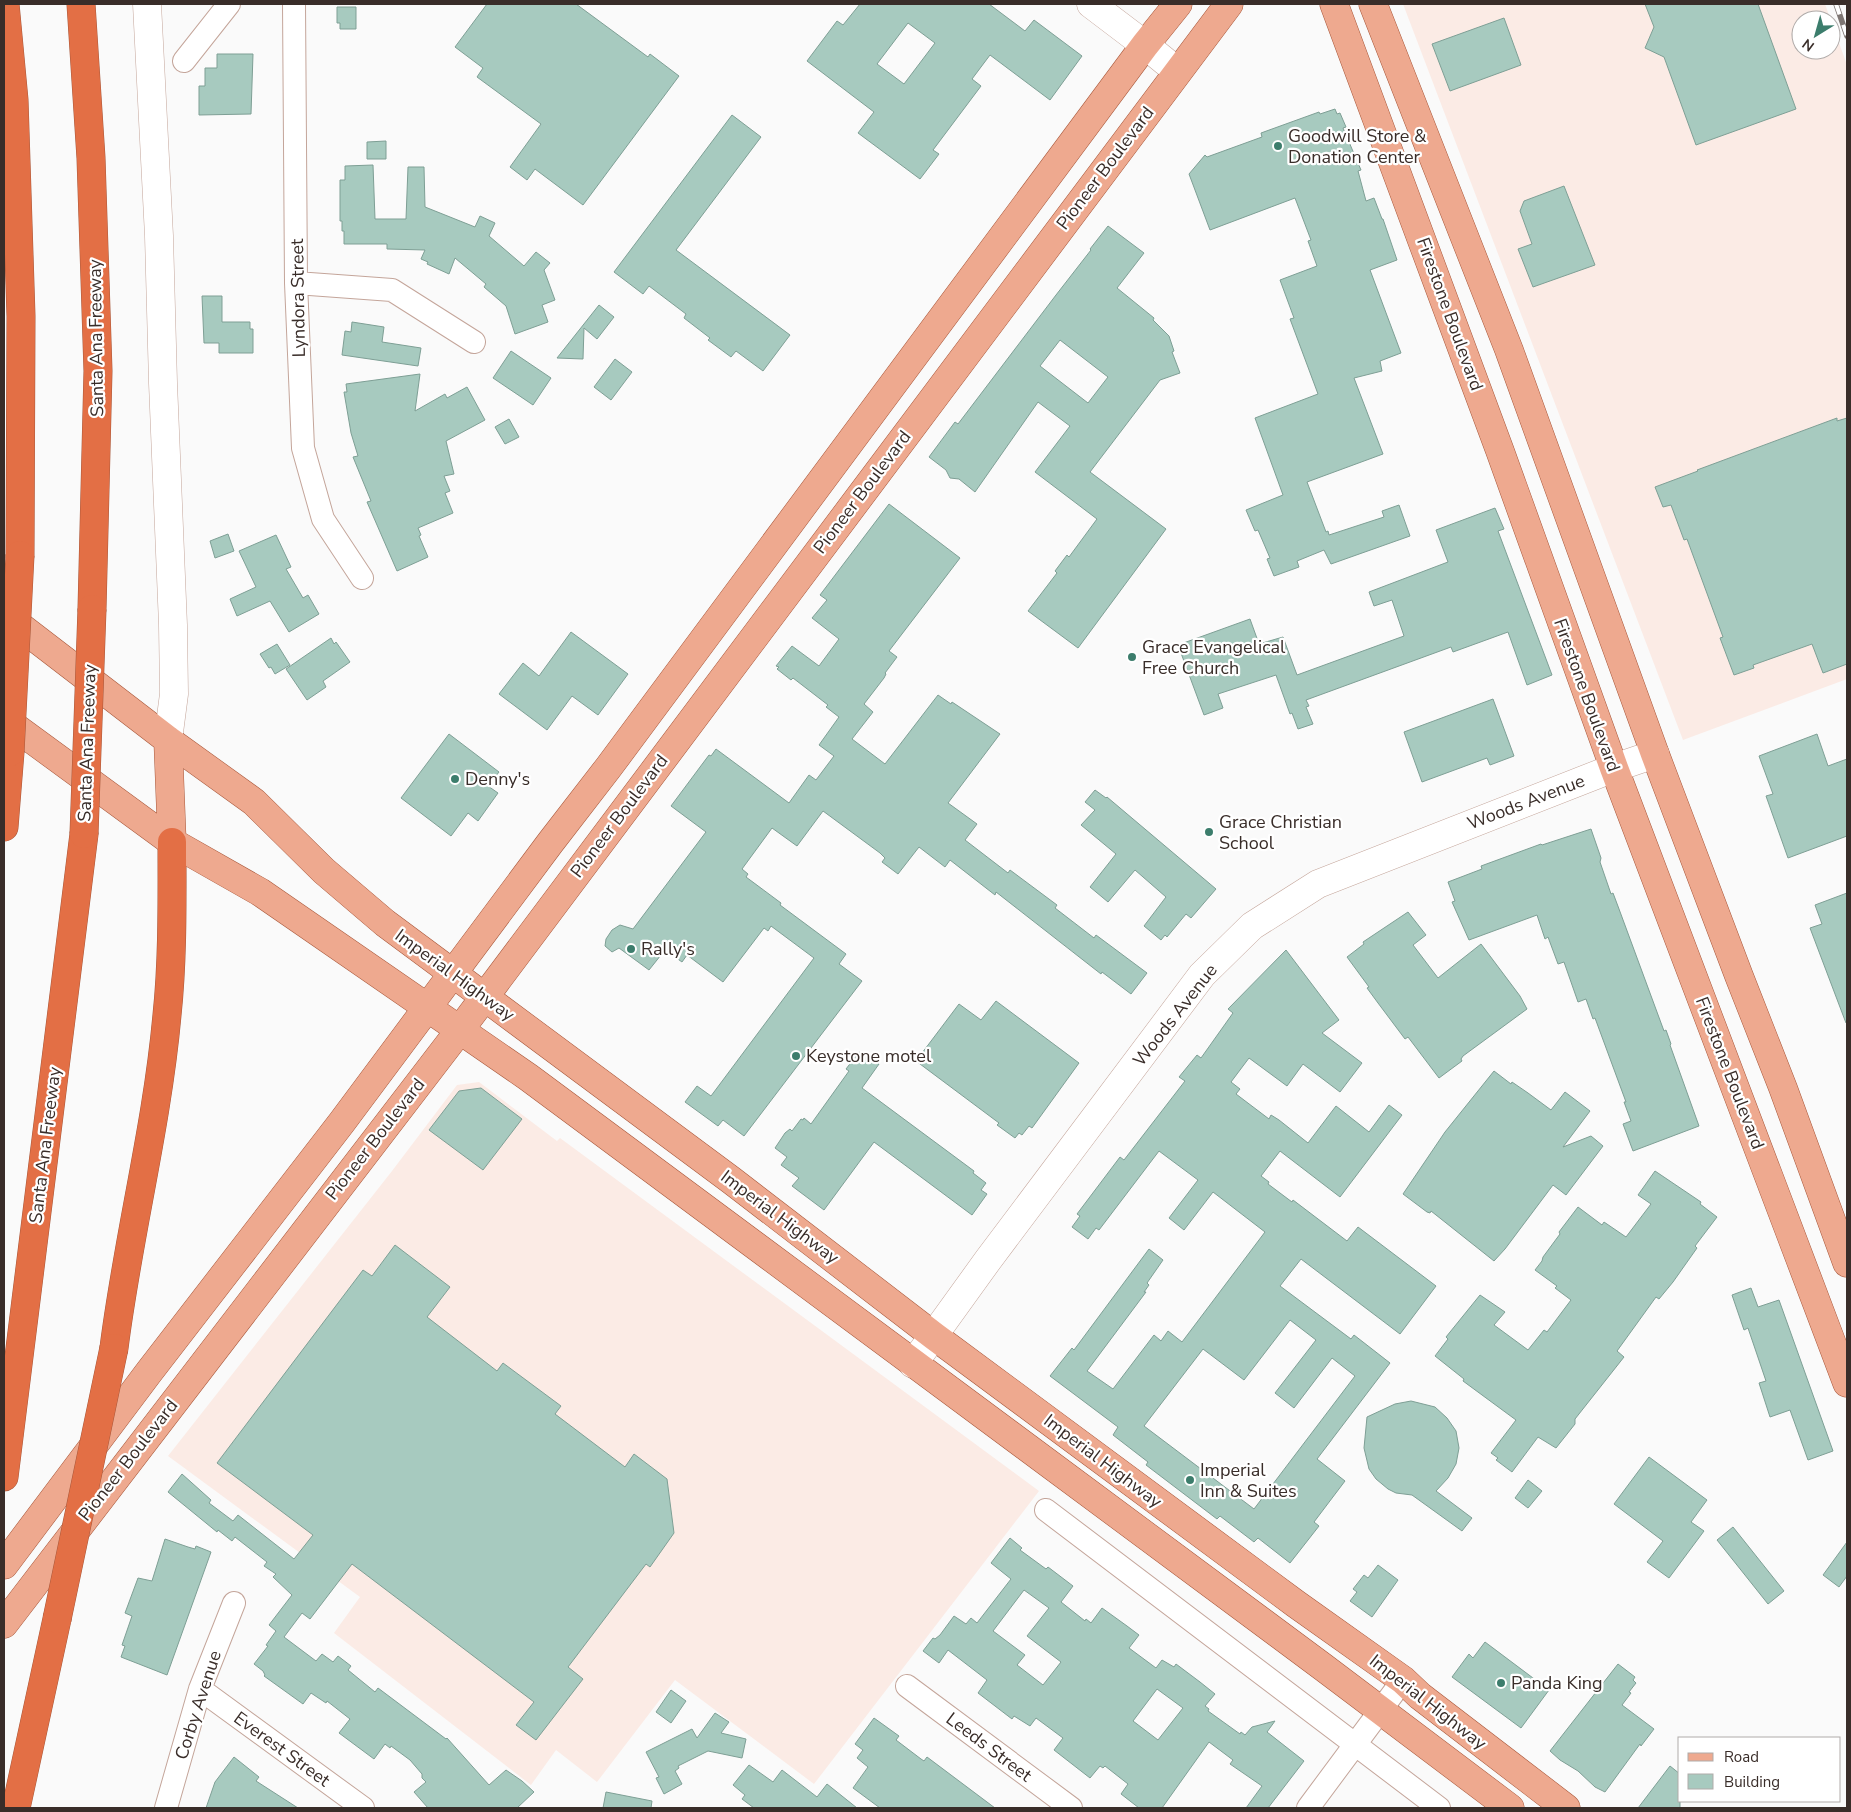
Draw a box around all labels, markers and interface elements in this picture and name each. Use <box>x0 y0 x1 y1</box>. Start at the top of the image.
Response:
north arrow <box>1791 10 1841 60</box>
text: N <box>1799 34 1818 56</box>
street label: Pioneer Boulevard <box>1051 101 1159 235</box>
place label: Goodwill Store & Donation Center <box>1288 124 1427 169</box>
marker: Goodwill Store & Donation Center <box>1272 140 1284 152</box>
street label: Firestone Boulevard <box>1411 234 1489 394</box>
street label: Lyndora Street <box>285 238 311 358</box>
street label: Santa Ana Freeway <box>83 258 109 417</box>
street label: Pioneer Boulevard <box>808 425 916 559</box>
street label: Firestone Boulevard <box>1548 615 1626 775</box>
place label: Grace Evangelical Free Church <box>1142 635 1286 680</box>
marker: Grace Evangelical Free Church <box>1126 651 1138 663</box>
street label: Santa Ana Freeway <box>72 663 102 822</box>
street label: Pioneer Boulevard <box>565 749 673 883</box>
place label: Denny's <box>465 767 530 791</box>
street label: Woods Avenue <box>1464 769 1588 835</box>
marker: Denny's <box>449 773 461 785</box>
place label: Grace Christian School <box>1219 810 1342 855</box>
marker: Grace Christian School <box>1203 826 1215 838</box>
street label: Imperial Highway <box>390 923 520 1027</box>
place label: Rally's <box>641 937 695 961</box>
marker: Rally's <box>625 943 637 955</box>
street label: Woods Avenue <box>1127 959 1223 1071</box>
street label: Firestone Boulevard <box>1690 993 1770 1153</box>
place label: Keystone motel <box>806 1044 932 1068</box>
marker: Keystone motel <box>790 1050 802 1062</box>
street label: Santa Ana Freeway <box>23 1065 67 1225</box>
street label: Pioneer Boulevard <box>320 1073 430 1205</box>
street label: Imperial Highway <box>716 1165 845 1270</box>
street label: Pioneer Boulevard <box>73 1394 183 1526</box>
street label: Imperial Highway <box>1039 1409 1168 1514</box>
place label: Imperial Inn & Suites <box>1200 1458 1297 1503</box>
marker: Imperial Inn & Suites <box>1184 1474 1196 1486</box>
street label: Corby Avenue <box>169 1647 227 1763</box>
street label: Imperial Highway <box>1364 1649 1492 1756</box>
place label: Panda King <box>1511 1671 1603 1695</box>
marker: Panda King <box>1495 1677 1507 1689</box>
street label: Everest Street <box>229 1706 336 1792</box>
street label: Leeds Street <box>941 1707 1037 1788</box>
legend <box>1678 1737 1841 1802</box>
text: Road <box>1724 1747 1759 1767</box>
text: Building <box>1724 1772 1780 1792</box>

